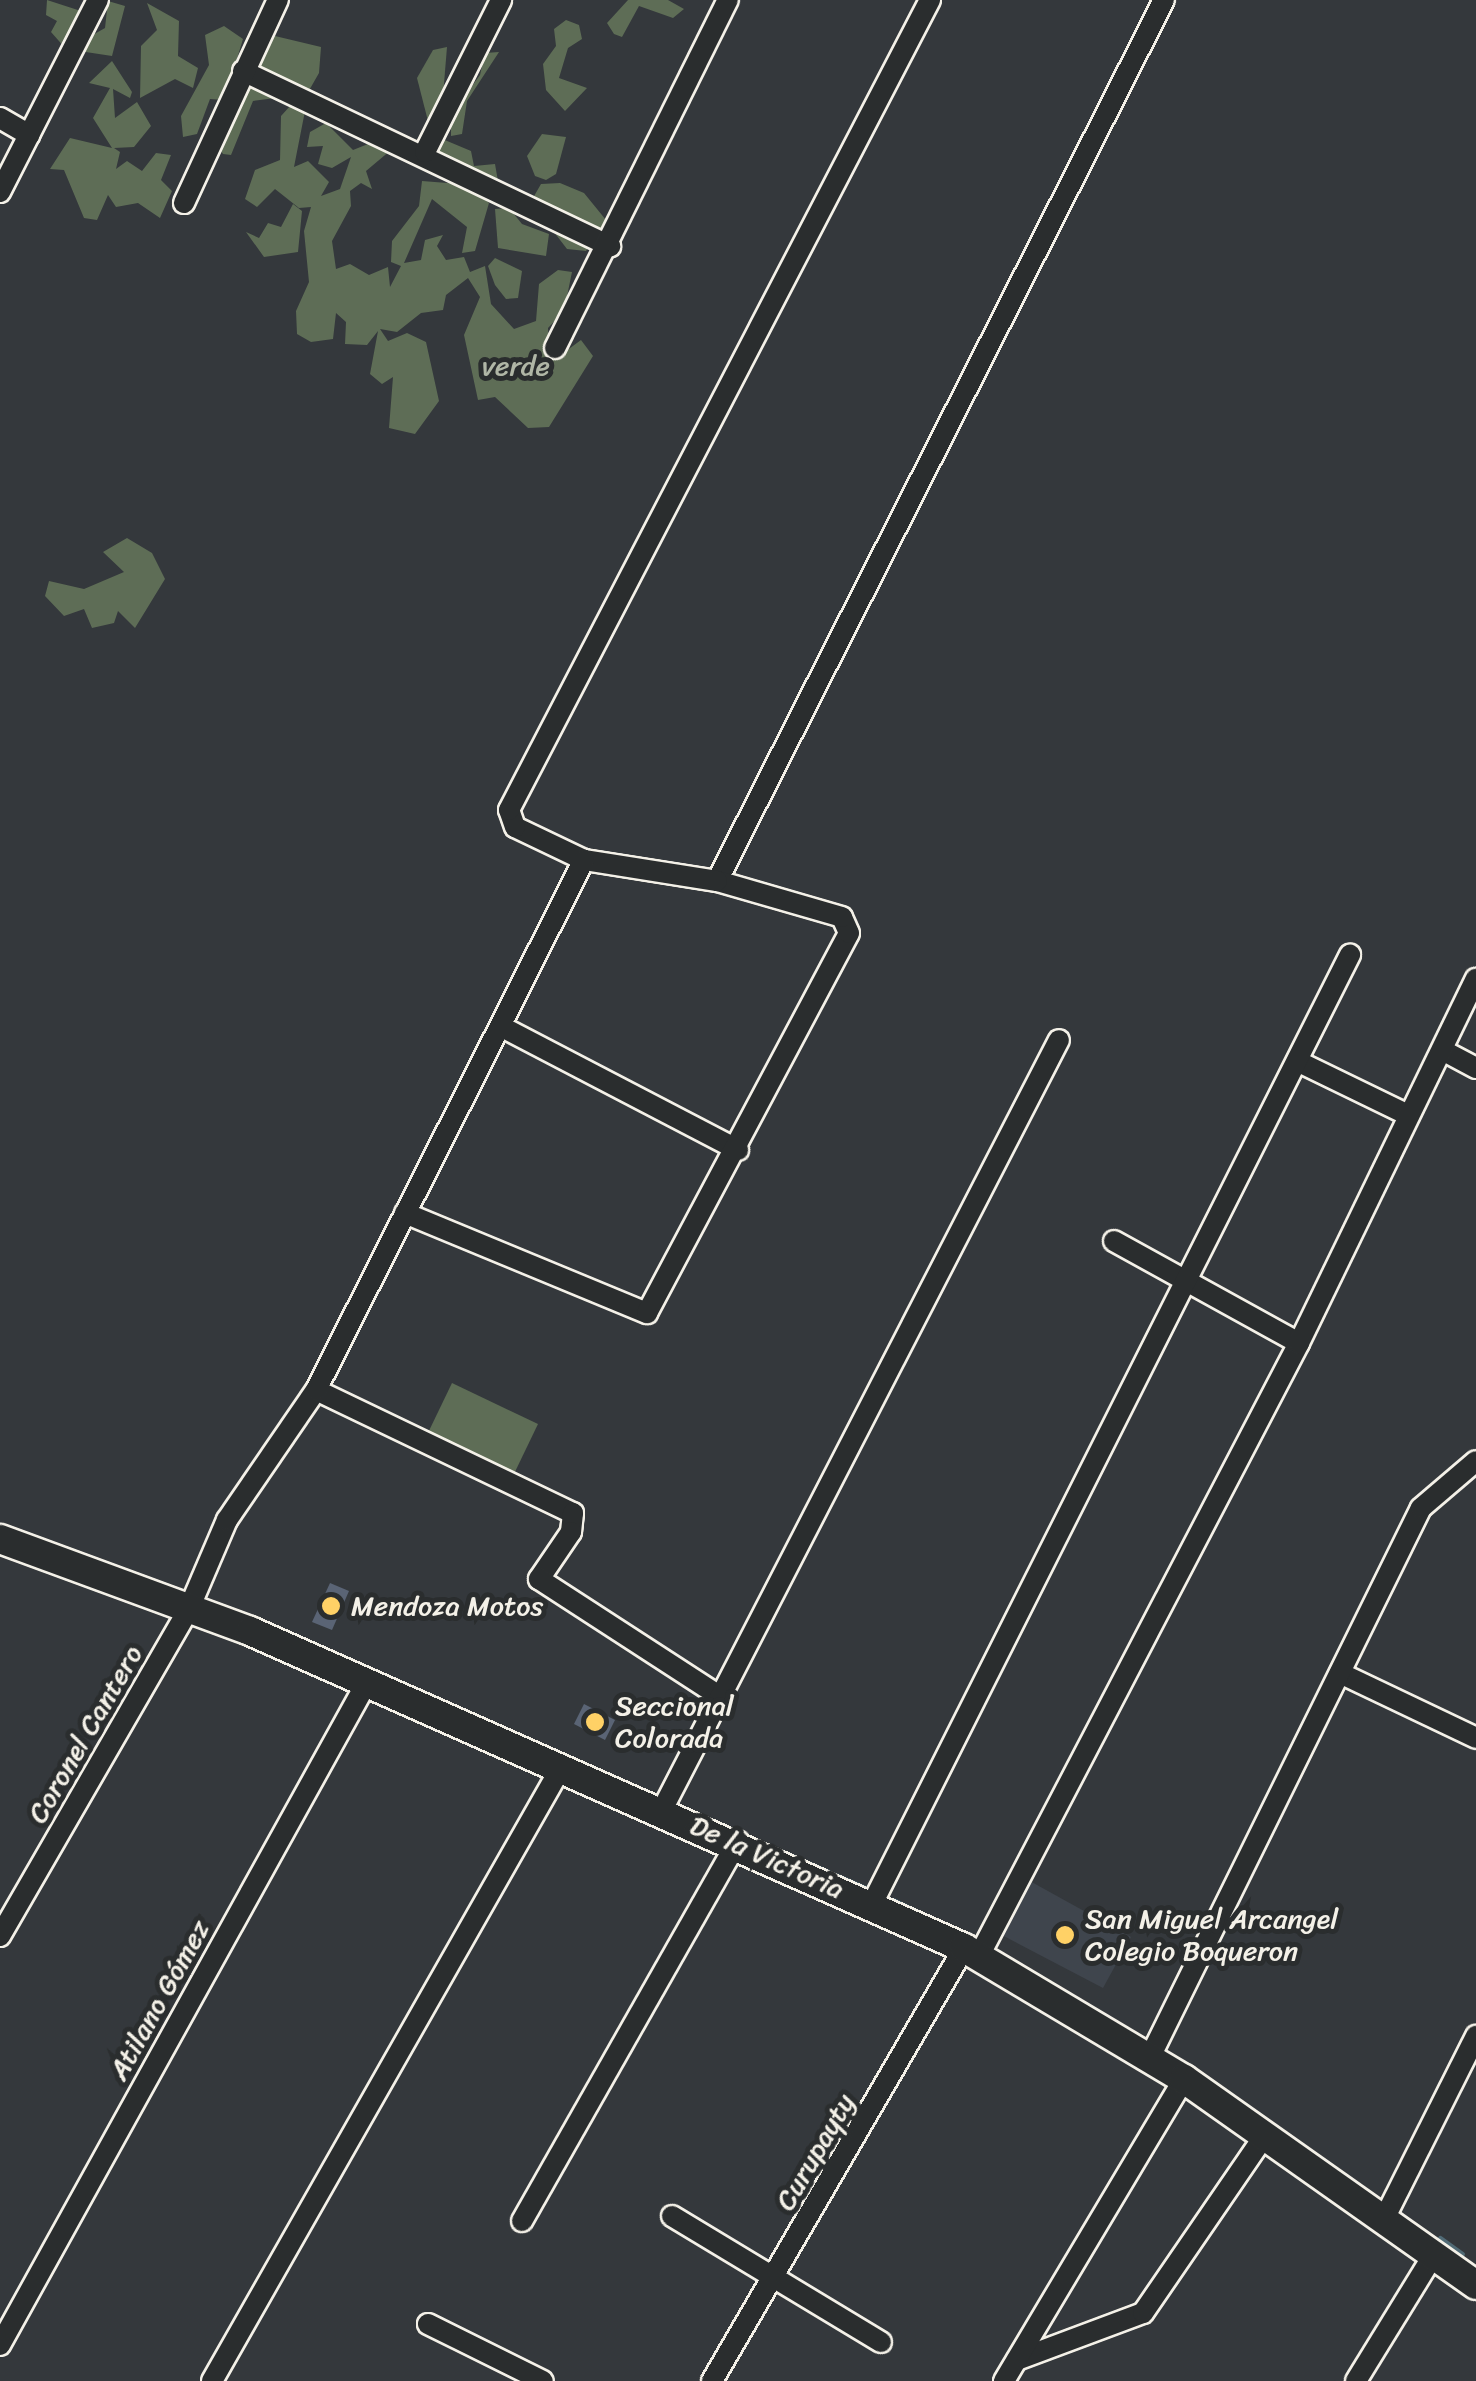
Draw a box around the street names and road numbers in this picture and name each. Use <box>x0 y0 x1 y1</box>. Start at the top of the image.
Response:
street label: Coronel Cantero <box>20 1639 150 1829</box>
street label: De la Victoria <box>684 1808 850 1906</box>
street label: Atilano Gómez <box>101 1914 217 2086</box>
street label: Curupayty <box>768 2088 862 2216</box>

